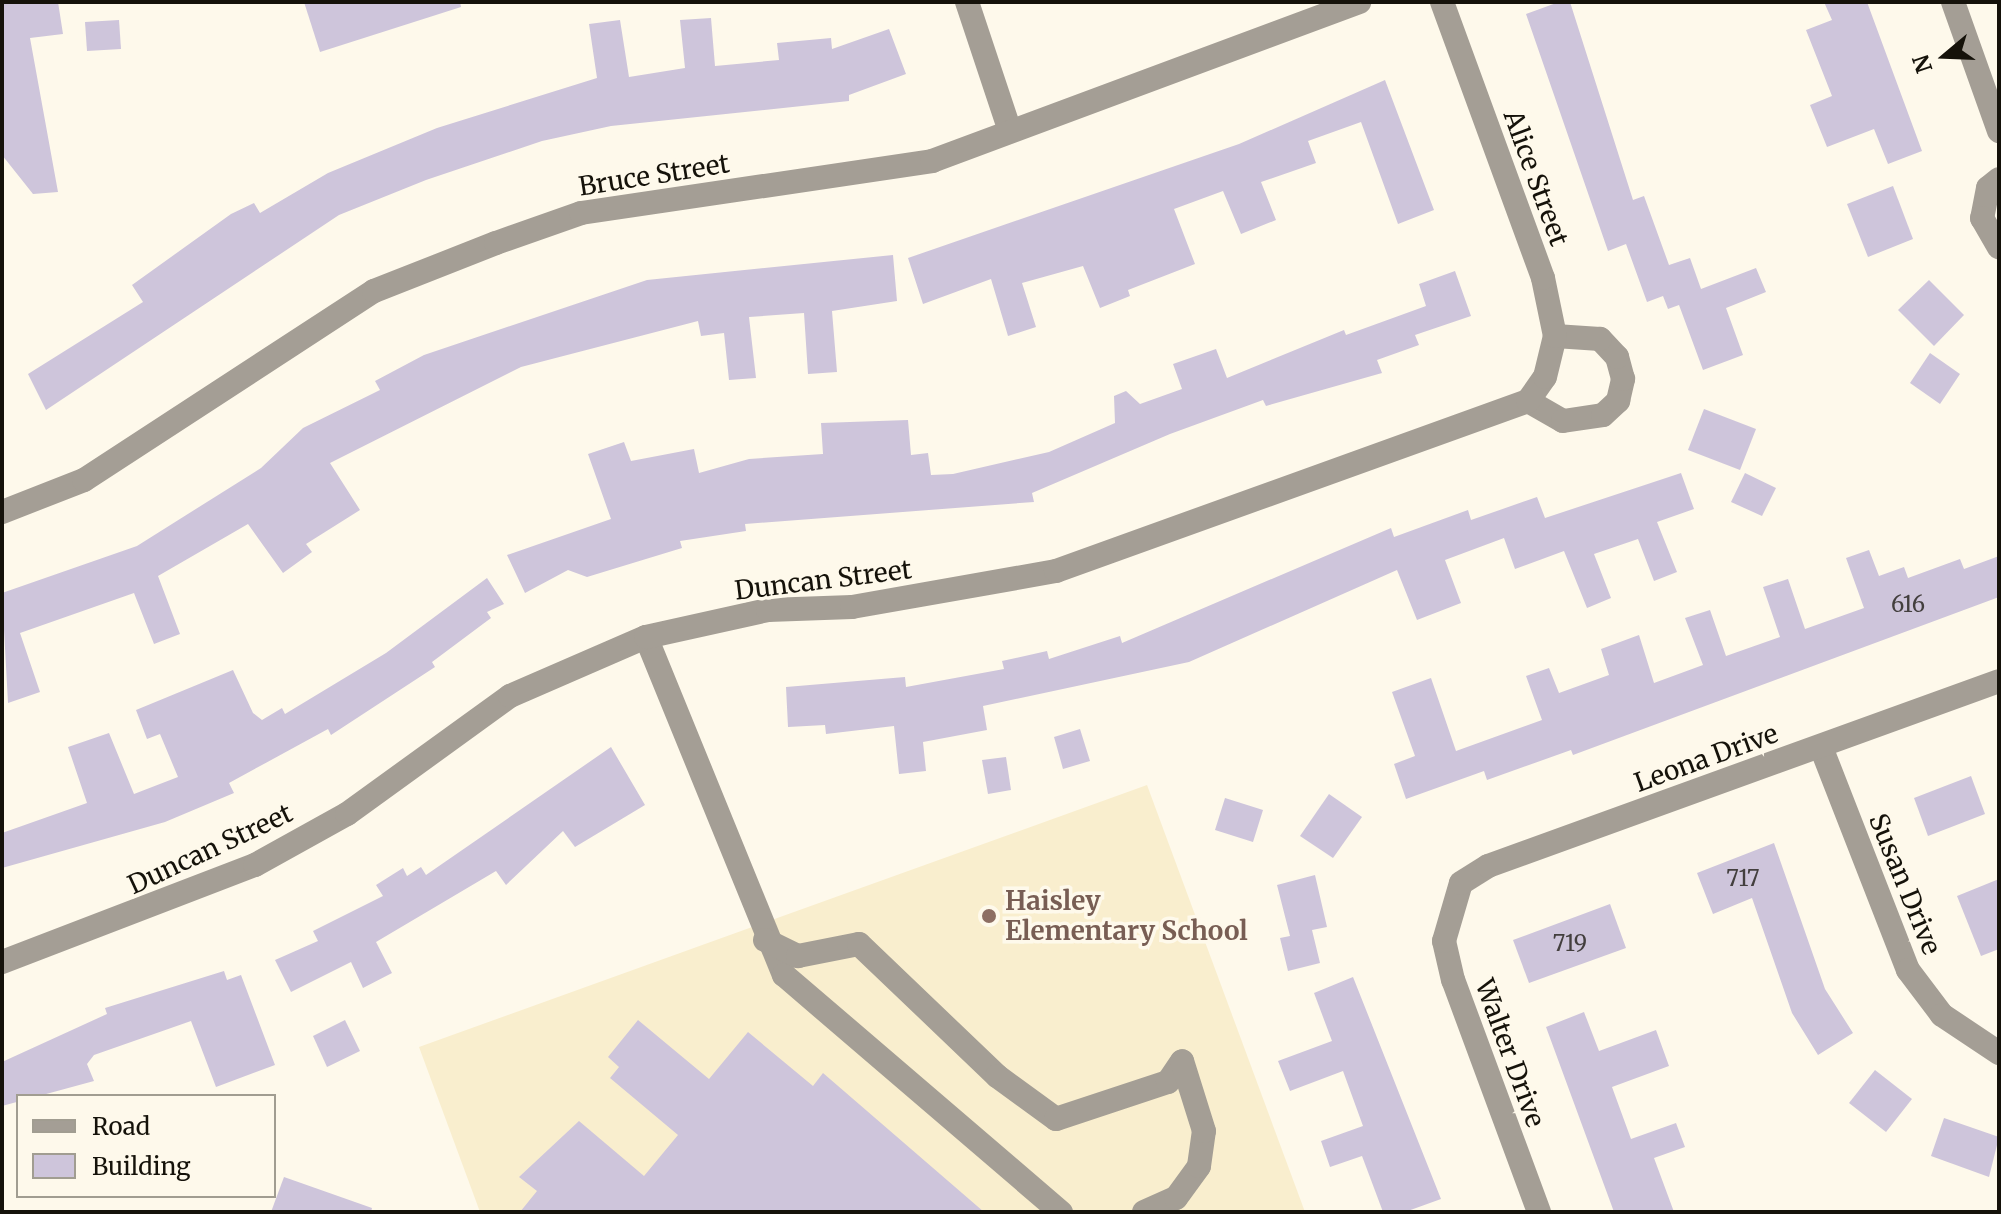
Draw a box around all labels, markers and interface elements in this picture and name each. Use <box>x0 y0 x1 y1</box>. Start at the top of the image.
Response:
north arrow <box>1905 16 1985 96</box>
text: N <box>1906 51 1938 77</box>
street label: Alice Street <box>1497 106 1575 250</box>
street label: Bruce Street <box>576 148 732 202</box>
street label: Duncan Street <box>733 554 913 606</box>
house number: 616 <box>1891 592 1925 618</box>
street label: Leona Drive <box>1630 718 1782 798</box>
street label: Duncan Street <box>123 797 297 901</box>
street label: Susan Drive <box>1863 809 1947 959</box>
house number: 717 <box>1726 866 1760 892</box>
place label: Haisley Elementary School <box>1005 885 1248 946</box>
marker: Haisley Elementary School <box>980 907 998 925</box>
house number: 719 <box>1553 931 1587 957</box>
street label: Walter Drive <box>1469 975 1551 1131</box>
legend <box>16 1094 276 1198</box>
text: Road <box>92 1111 150 1142</box>
text: Building <box>92 1151 191 1182</box>

